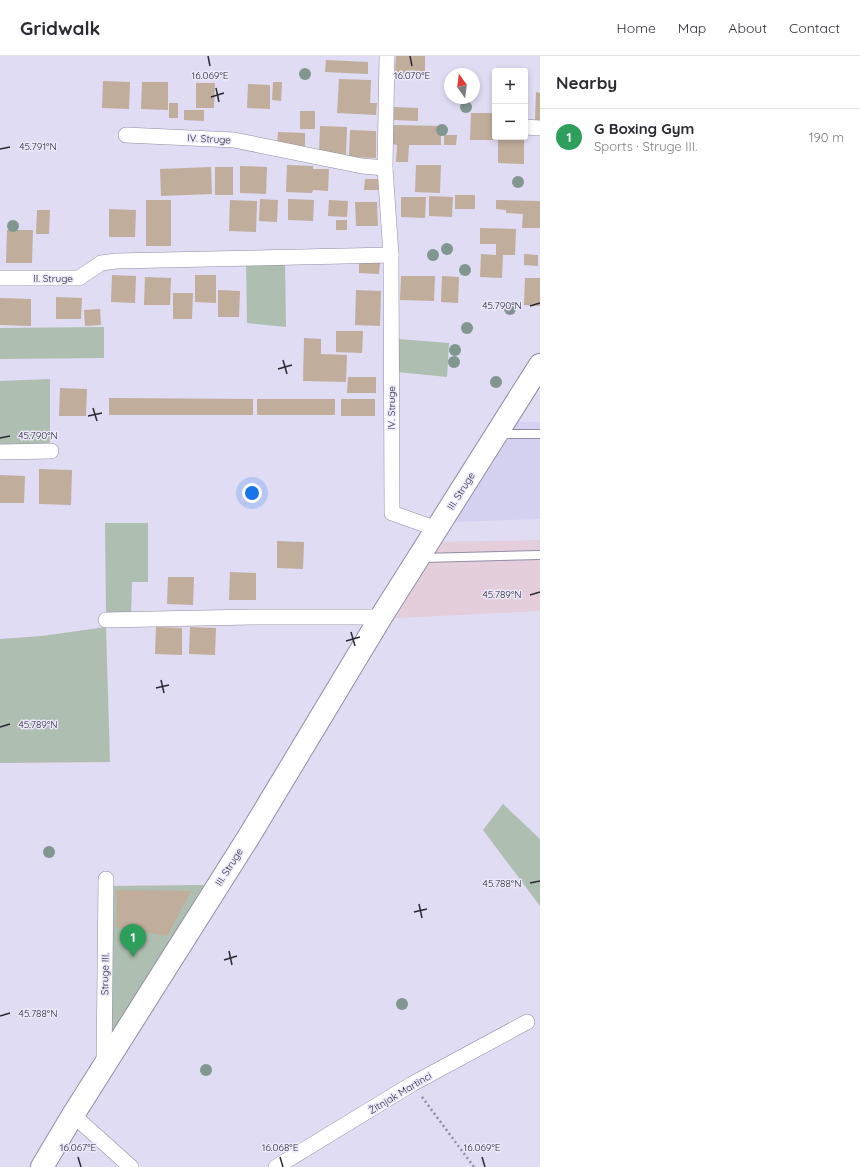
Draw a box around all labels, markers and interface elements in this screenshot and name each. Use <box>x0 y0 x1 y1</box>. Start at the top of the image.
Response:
text: Gridwalk <box>20 16 100 40</box>
text: Home <box>617 19 656 37</box>
text: Map <box>678 19 706 37</box>
text: About <box>728 19 767 37</box>
text: Contact <box>789 19 840 37</box>
north arrow <box>444 68 480 104</box>
map controls <box>492 68 528 140</box>
button: + <box>492 68 528 104</box>
text: 16.069°E <box>192 69 229 82</box>
text: 16.070°E <box>394 69 431 82</box>
text: Nearby <box>556 72 617 93</box>
button: − <box>492 104 528 140</box>
text: G Boxing Gym <box>594 119 694 138</box>
text: 1 <box>566 129 572 145</box>
text: 190 m <box>809 129 844 145</box>
street label: IV. Struge <box>187 131 232 147</box>
text: Sports · Struge III. <box>594 138 697 154</box>
text: 45.791°N <box>19 140 57 153</box>
street label: II. Struge <box>33 272 73 285</box>
text: 45.790°N <box>482 299 522 312</box>
street label: IV. Struge <box>385 386 398 430</box>
text: 45.790°N <box>18 429 58 442</box>
street label: III. Struge <box>444 469 478 512</box>
your location <box>242 483 262 503</box>
text: 45.789°N <box>482 588 522 601</box>
text: 45.789°N <box>18 718 58 731</box>
street label: III. Struge <box>212 845 246 888</box>
text: 45.788°N <box>483 877 521 890</box>
pin: 1 <box>120 924 146 957</box>
street label: Struge III. <box>98 953 112 995</box>
text: 45.788°N <box>19 1007 57 1020</box>
street label: Žitnjak Martinci <box>366 1069 434 1117</box>
text: 16.067°E <box>60 1141 96 1154</box>
text: 16.068°E <box>262 1141 299 1154</box>
text: 16.069°E <box>464 1141 501 1154</box>

